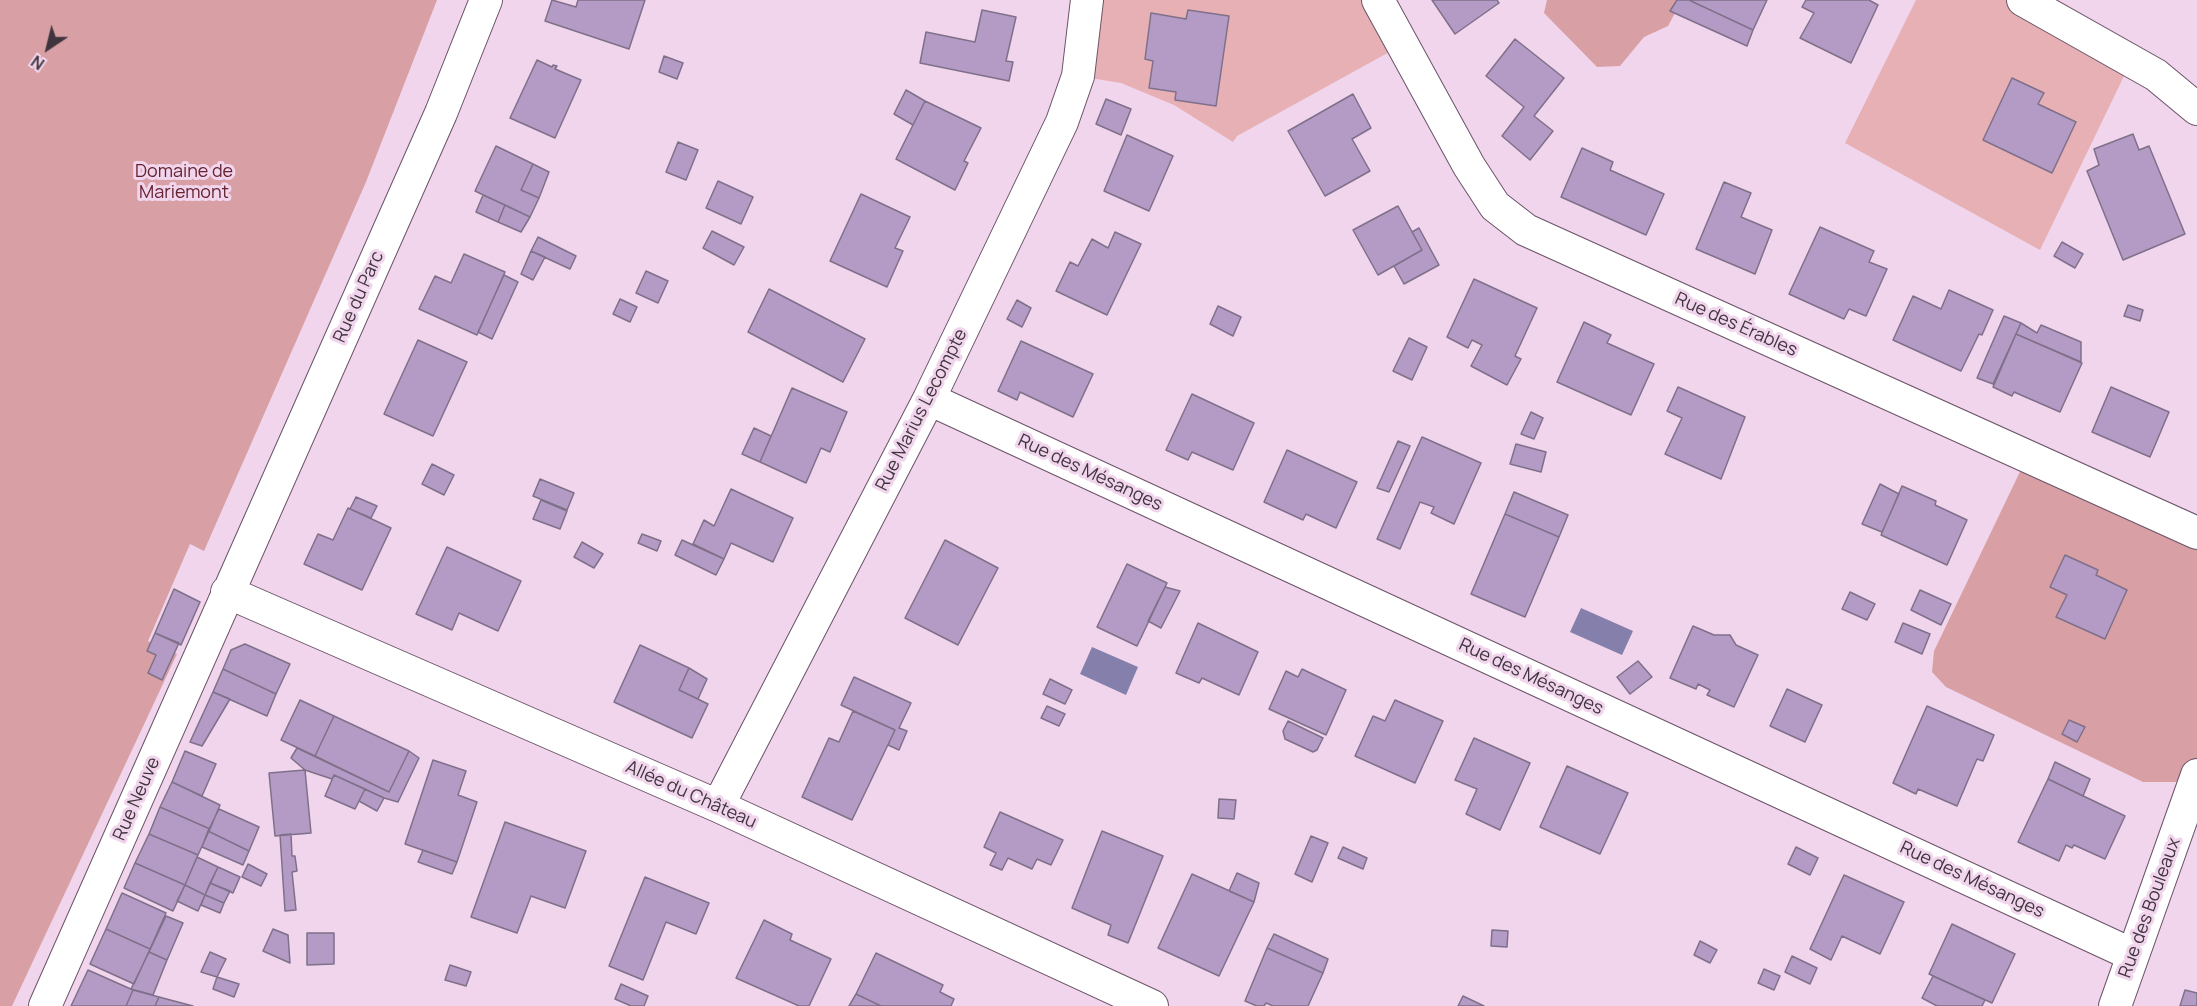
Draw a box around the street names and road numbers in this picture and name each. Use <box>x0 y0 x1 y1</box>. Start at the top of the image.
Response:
street label: Rue du Parc <box>329 248 389 346</box>
street label: Rue des Érables <box>1671 288 1801 362</box>
street label: Rue Marius Lecompte <box>872 325 972 495</box>
street label: Rue des Mésanges <box>1014 430 1166 516</box>
street label: Rue des Mésanges <box>1455 634 1607 720</box>
street label: Rue Neuve <box>109 754 165 844</box>
street label: Allée du Château <box>622 756 760 834</box>
street label: Rue des Bouleaux <box>2115 835 2185 981</box>
street label: Rue des Mésanges <box>1896 837 2048 923</box>

